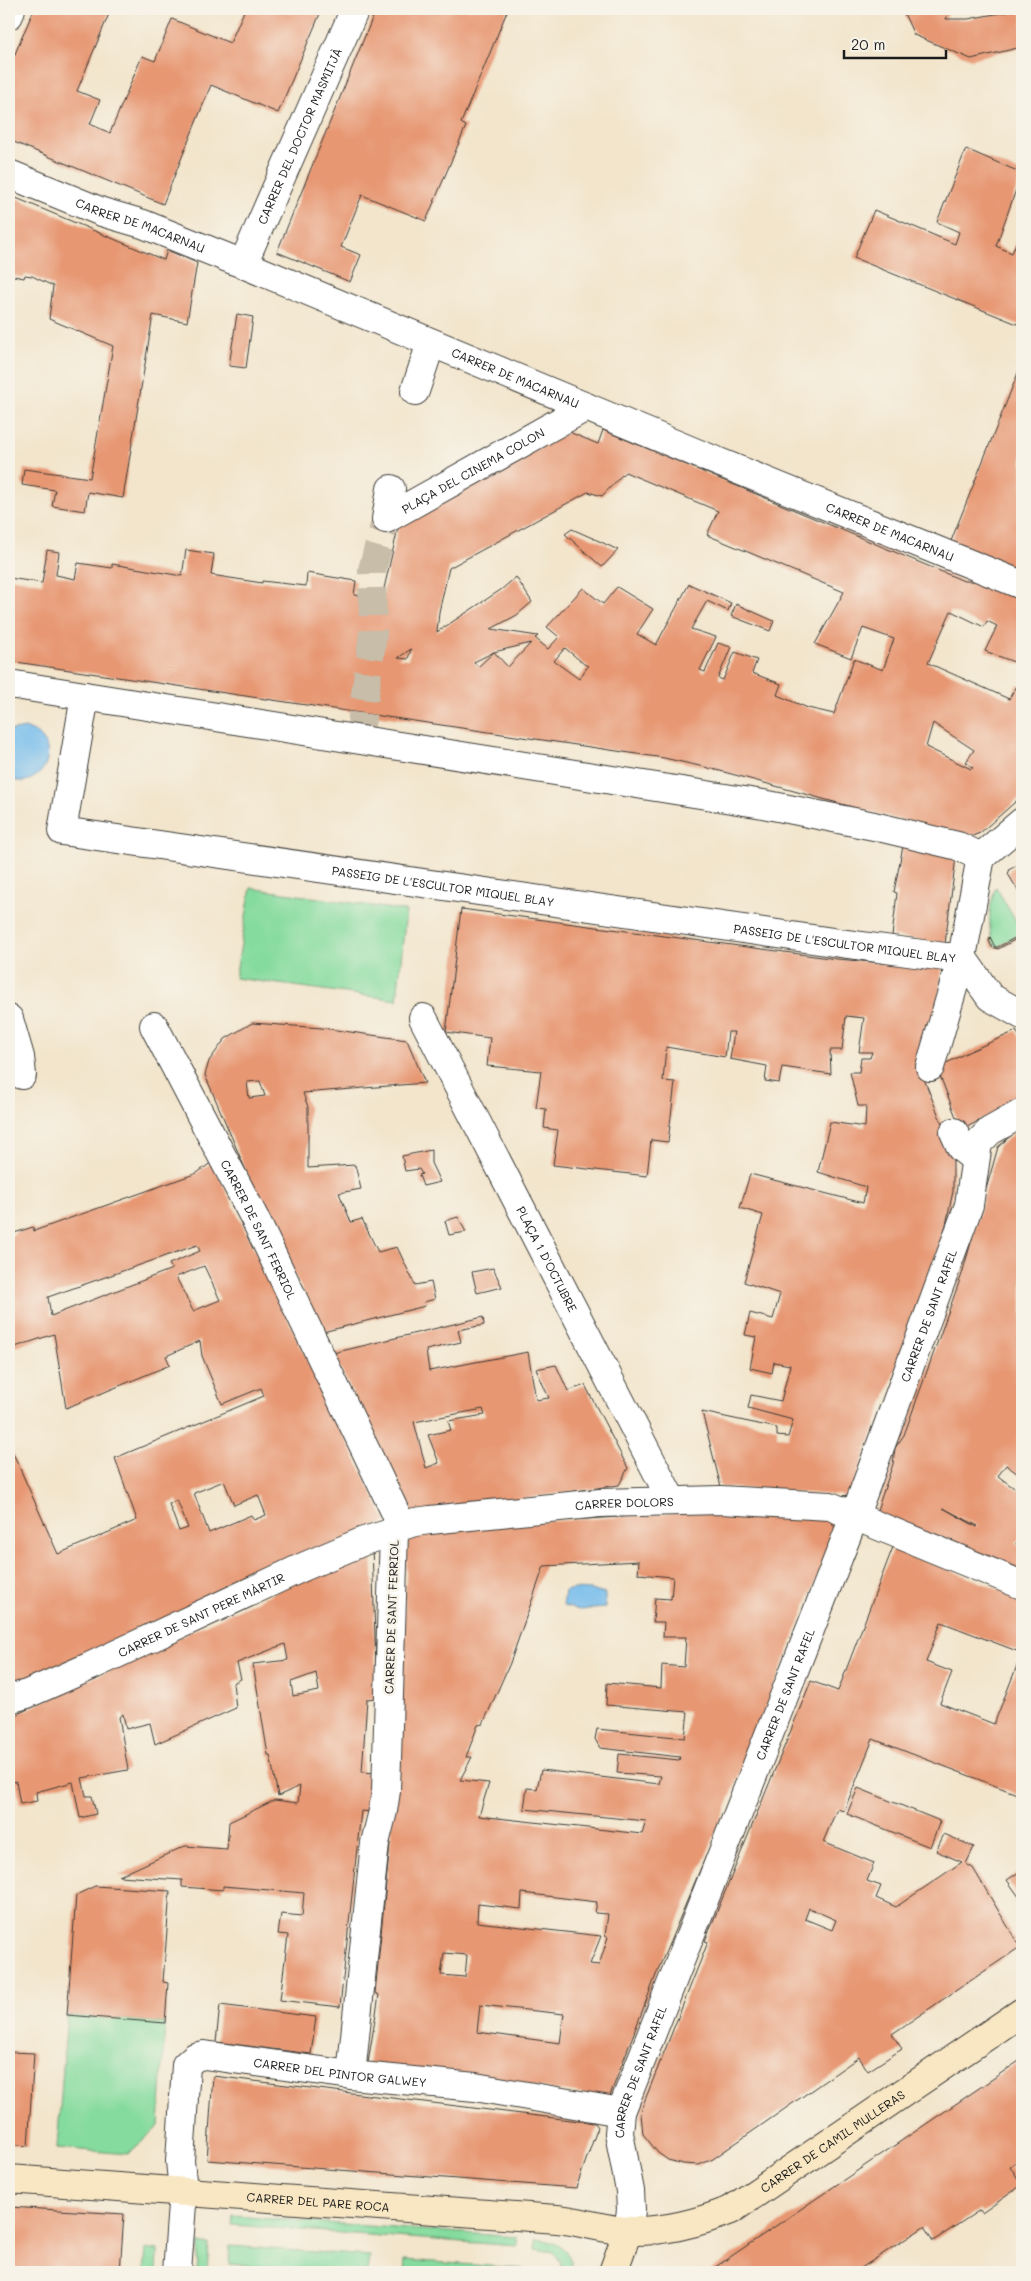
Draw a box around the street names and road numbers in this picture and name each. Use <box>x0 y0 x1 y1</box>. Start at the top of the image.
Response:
street label: CARRER DEL DOCTOR MASMITJÀ <box>254 45 345 227</box>
street label: CARRER DE MACARNAU <box>73 194 207 256</box>
street label: CARRER DE MACARNAU <box>449 344 582 411</box>
street label: PLAÇA DEL CINEMA COLON <box>399 424 547 517</box>
street label: CARRER DE MACARNAU <box>824 498 956 565</box>
street label: PASSEIG DE L'ESCULTOR MIQUEL BLAY <box>331 862 556 910</box>
street label: PASSEIG DE L'ESCULTOR MIQUEL BLAY <box>733 920 957 965</box>
street label: CARRER DE SANT FERRIOL <box>217 1157 301 1303</box>
street label: PLAÇA 1 D'OCTUBRE <box>513 1203 581 1315</box>
street label: CARRER DE SANT RAFEL <box>897 1246 960 1384</box>
street label: CARRER DOLORS <box>574 1493 674 1513</box>
street label: CARRER DE SANT FERRIOL <box>380 1539 402 1694</box>
street label: CARRER DE SANT PERE MÀRTIR <box>115 1569 287 1660</box>
street label: CARRER DE SANT RAFEL <box>752 1626 818 1762</box>
street label: CARRER DE SANT RAFEL <box>610 2003 670 2140</box>
street label: CARRER DEL PINTOR GALWEY <box>253 2054 427 2090</box>
street label: CARRER DE CAMIL MULLERAS <box>757 2086 908 2196</box>
street label: CARRER DEL PARE ROCA <box>246 2188 390 2215</box>

